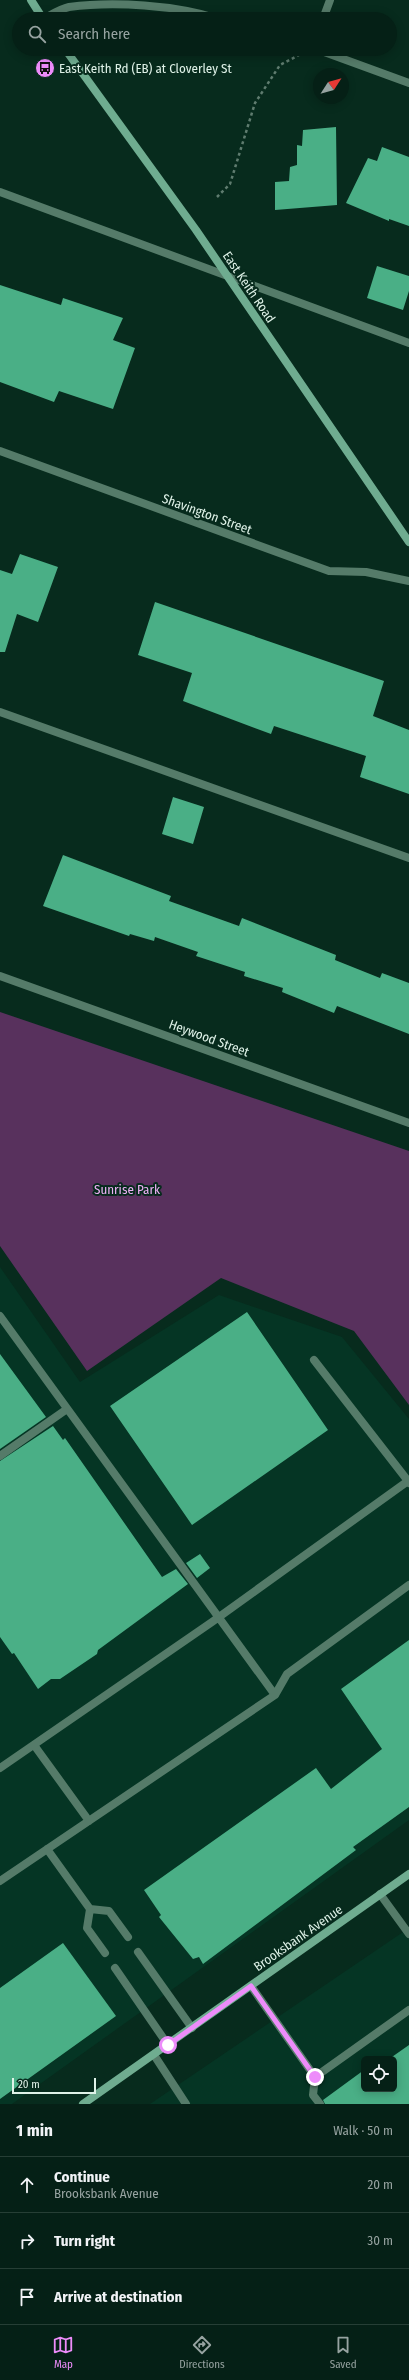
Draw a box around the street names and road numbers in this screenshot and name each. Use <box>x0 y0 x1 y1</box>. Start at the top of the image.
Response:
street label: East Keith Road <box>220 249 278 325</box>
street label: Shavington Street <box>160 491 255 537</box>
street label: Heywood Street <box>167 1017 252 1060</box>
street label: Brooksbank Avenue <box>251 1902 345 1974</box>

